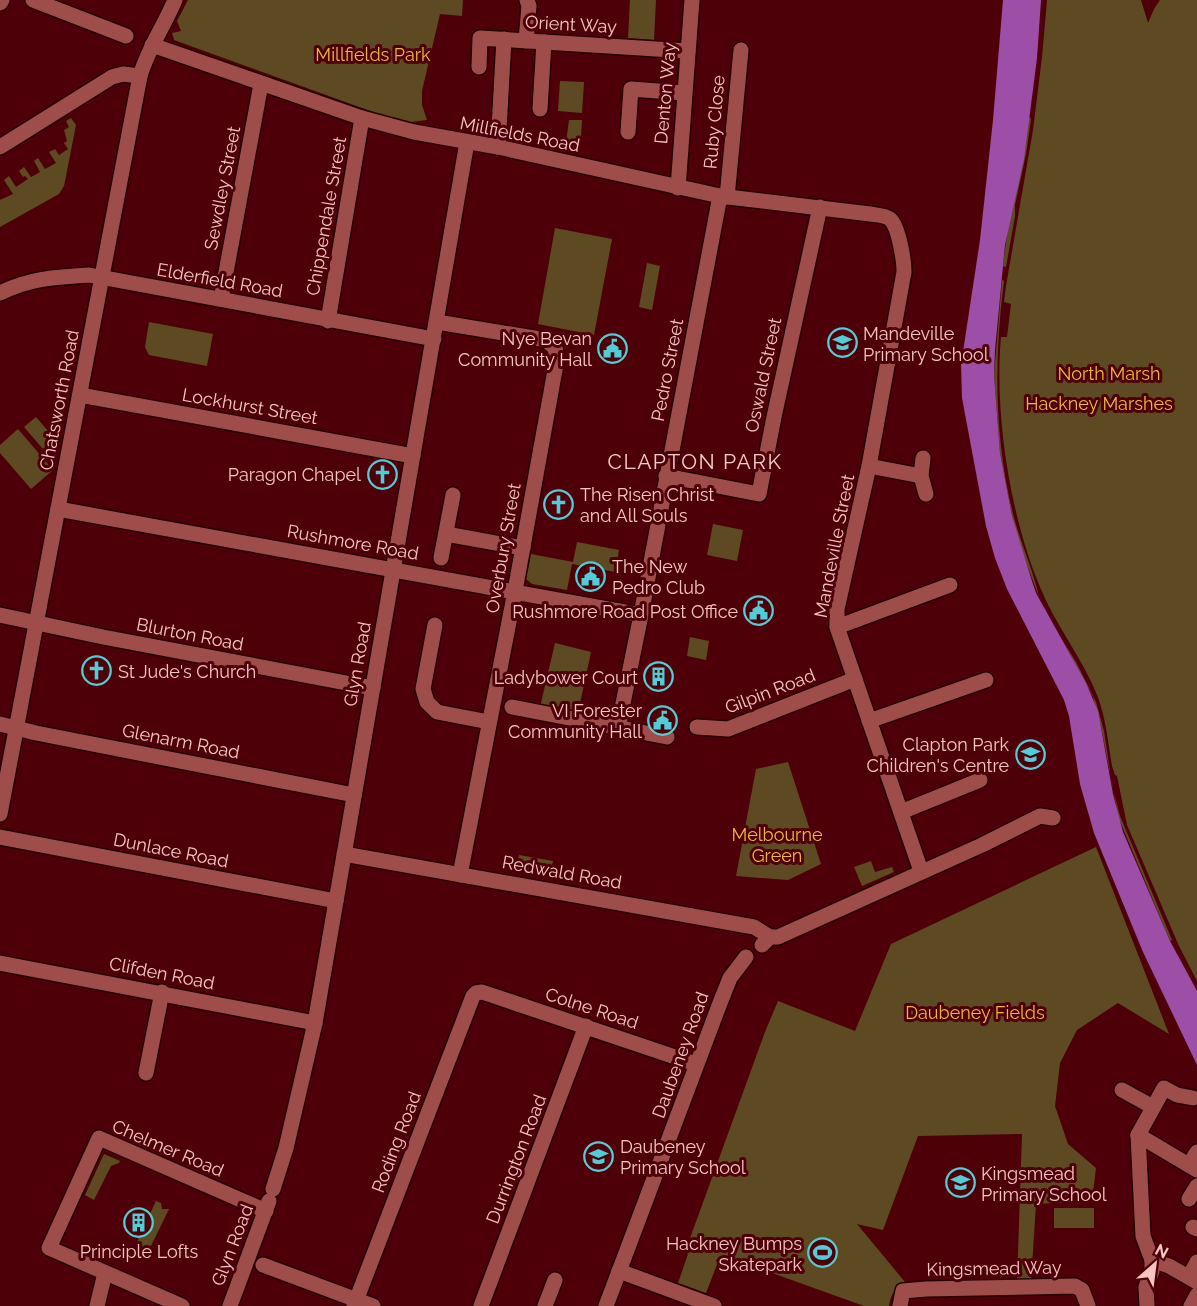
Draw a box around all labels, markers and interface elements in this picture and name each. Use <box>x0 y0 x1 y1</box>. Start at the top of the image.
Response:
street label: Orient Way <box>525 11 618 37</box>
street label: Denton Way <box>650 41 680 145</box>
park label: Millfields Park <box>315 44 431 65</box>
street label: Ruby Close <box>699 74 729 170</box>
street label: Millfields Road <box>458 112 582 156</box>
street label: Sewdley Street <box>200 124 244 252</box>
street label: Chippendale Street <box>302 135 350 297</box>
street label: Elderfield Road <box>155 259 285 301</box>
street label: Oswald Street <box>741 316 785 434</box>
street label: Pedro Street <box>647 317 687 423</box>
place label: Mandeville Primary School <box>863 323 989 365</box>
school or university icon: Mandeville Primary School <box>826 327 858 359</box>
street label: Chatsworth Road <box>35 328 83 472</box>
place label: Nye Bevan Community Hall <box>458 328 592 370</box>
public building icon: Nye Bevan Community Hall <box>597 332 629 364</box>
park label: North Marsh <box>1058 363 1160 384</box>
street label: Lockhurst Street <box>181 384 319 428</box>
park label: Hackney Marshes <box>1025 393 1173 414</box>
district label: CLAPTON PARK <box>608 449 782 474</box>
church icon: Paragon Chapel <box>366 458 398 490</box>
place label: Paragon Chapel <box>228 464 361 485</box>
street label: Mandeville Street <box>810 472 858 620</box>
street label: Overbury Street <box>481 481 525 615</box>
place label: The Risen Christ and All Souls <box>580 484 714 526</box>
church icon: The Risen Christ and All Souls <box>543 488 575 520</box>
street label: Rushmore Road <box>286 520 420 564</box>
place label: The New Pedro Club <box>612 556 705 598</box>
public building icon: The New Pedro Club <box>575 560 607 592</box>
public building icon: Rushmore Road Post Office <box>743 595 775 627</box>
place label: Rushmore Road Post Office <box>512 601 738 622</box>
street label: Blurton Road <box>135 613 245 655</box>
street label: Glyn Road <box>339 620 375 708</box>
church icon: St Jude's Church <box>81 655 113 687</box>
place label: St Jude's Church <box>118 661 256 682</box>
building icon: Ladybower Court <box>643 661 675 693</box>
street label: Gilpin Road <box>722 664 818 718</box>
place label: Ladybower Court <box>494 667 638 688</box>
place label: VI Forester Community Hall <box>508 700 643 742</box>
public building icon: VI Forester Community Hall <box>647 704 679 736</box>
street label: Glenarm Road <box>120 719 242 763</box>
place label: Clapton Park Children's Centre <box>867 734 1009 776</box>
school or university icon: Clapton Park Children's Centre <box>1014 738 1046 770</box>
park label: Melbourne Green <box>732 824 823 866</box>
street label: Dunlace Road <box>112 829 230 871</box>
street label: Redwald Road <box>500 851 624 893</box>
street label: Clifden Road <box>108 952 216 994</box>
street label: Colne Road <box>543 983 641 1033</box>
street label: Daubeney Road <box>647 989 713 1121</box>
park label: Daubeney Fields <box>905 1002 1045 1023</box>
street label: Roding Road <box>367 1088 425 1196</box>
street label: Durrington Road <box>482 1091 550 1227</box>
street label: Chelmer Road <box>109 1115 227 1181</box>
place label: Daubeney Primary School <box>620 1136 746 1178</box>
school or university icon: Daubeney Primary School <box>583 1140 615 1172</box>
place label: Kingsmead Primary School <box>981 1163 1107 1205</box>
school or university icon: Kingsmead Primary School <box>944 1167 976 1199</box>
street label: Glyn Road <box>207 1201 257 1289</box>
building icon: Principle Lofts <box>123 1206 155 1238</box>
place label: Hackney Bumps Skatepark <box>666 1233 802 1275</box>
north arrow <box>1125 1234 1185 1294</box>
sports icon: Hackney Bumps Skatepark <box>807 1237 839 1269</box>
text: N <box>1152 1240 1172 1262</box>
place label: Principle Lofts <box>80 1241 199 1262</box>
street label: Kingsmead Way <box>926 1256 1062 1280</box>

